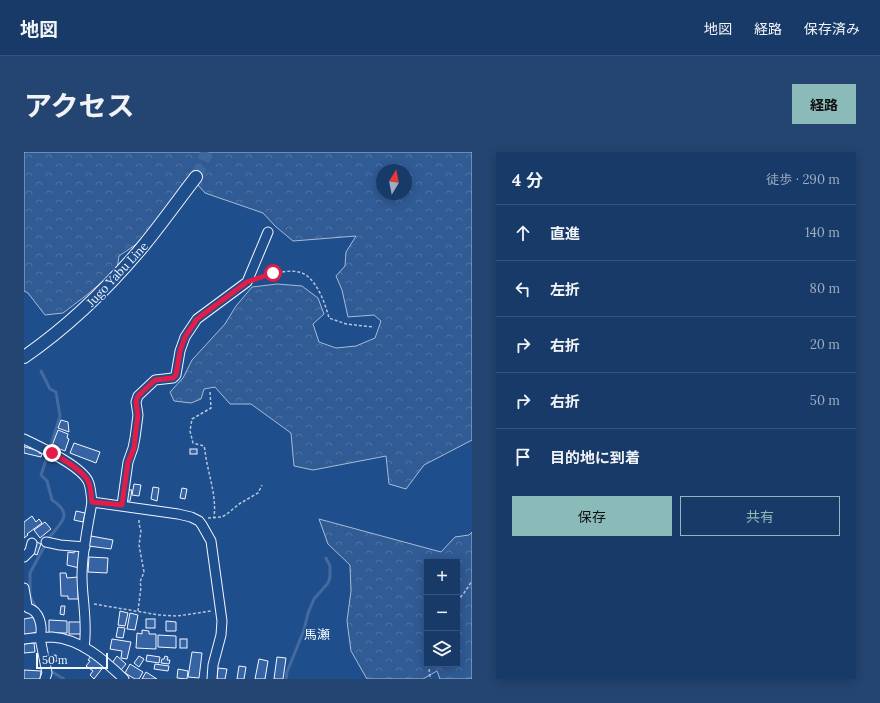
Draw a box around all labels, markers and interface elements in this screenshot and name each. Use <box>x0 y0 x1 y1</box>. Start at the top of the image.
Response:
text: 地図 <box>20 17 58 41</box>
text: 地図 <box>704 20 732 38</box>
text: 経路 <box>754 20 782 38</box>
text: 保存済み <box>804 20 860 38</box>
button: 経路 <box>792 84 856 124</box>
text: アクセス <box>24 88 135 124</box>
north arrow <box>376 164 412 200</box>
text: 4 分 <box>512 169 543 191</box>
text: 徒歩 · 290 m <box>766 171 840 188</box>
icon: ahead <box>512 222 534 244</box>
text: 直進 <box>550 224 580 243</box>
text: 140 m <box>805 224 840 241</box>
street label: Jugo Yabu Line <box>83 238 151 310</box>
route start <box>264 264 282 282</box>
icon: left <box>512 278 534 300</box>
text: 左折 <box>550 280 580 299</box>
text: 80 m <box>810 280 840 297</box>
icon: right <box>512 334 534 356</box>
text: 右折 <box>550 336 580 355</box>
text: 20 m <box>810 336 840 353</box>
icon: right <box>512 390 534 412</box>
text: 右折 <box>550 392 580 411</box>
text: 50 m <box>810 392 840 409</box>
route end <box>43 444 61 462</box>
icon: arrive <box>512 446 534 468</box>
text: 目的地に到着 <box>550 448 640 467</box>
button: 保存 <box>512 496 672 536</box>
button: 共有 <box>680 496 840 536</box>
map controls <box>424 559 460 667</box>
button: + <box>424 559 460 595</box>
button: − <box>424 595 460 631</box>
district label: 馬瀬 <box>304 626 330 643</box>
button: layers <box>424 631 460 667</box>
scale bar <box>36 651 108 670</box>
text: 50 m <box>42 653 68 667</box>

